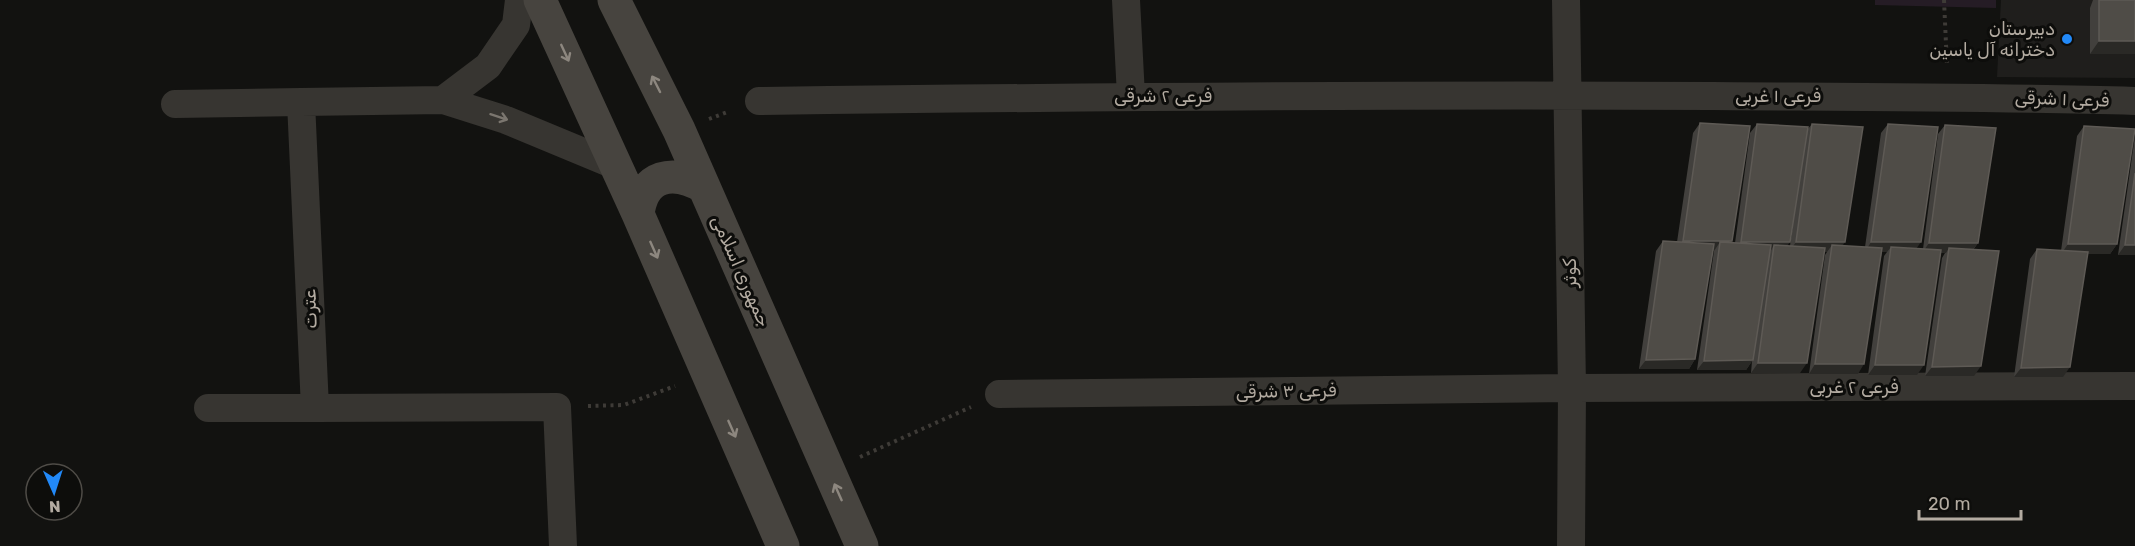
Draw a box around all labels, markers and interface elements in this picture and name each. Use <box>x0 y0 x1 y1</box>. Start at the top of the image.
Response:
place label: دبیرستان دخترانه آل یاسین <box>1930 18 2055 61</box>
marker: دبیرستان دخترانه آل یاسین <box>2060 32 2074 46</box>
one-way arrow <box>559 44 571 62</box>
one-way arrow <box>650 76 662 94</box>
street label: فرعی ۲ شرقی <box>1114 85 1212 107</box>
street label: فرعی ۱ غربی <box>1735 85 1821 107</box>
street label: فرعی ۱ شرقی <box>2014 86 2110 112</box>
one-way arrow <box>489 113 508 124</box>
street label: جمهوری اسلامی <box>707 212 775 330</box>
one-way arrow <box>649 240 660 258</box>
street label: کوثر <box>1559 258 1581 289</box>
street label: عترت <box>298 289 322 329</box>
street label: فرعی ۲ غربی <box>1809 376 1899 398</box>
street label: فرعی ۳ شرقی <box>1235 379 1337 403</box>
one-way arrow <box>727 419 738 437</box>
north arrow <box>24 462 84 522</box>
scale bar <box>1919 483 2021 521</box>
one-way arrow <box>832 484 844 502</box>
text: 20 m <box>1928 493 1970 515</box>
text: N <box>49 497 61 516</box>

